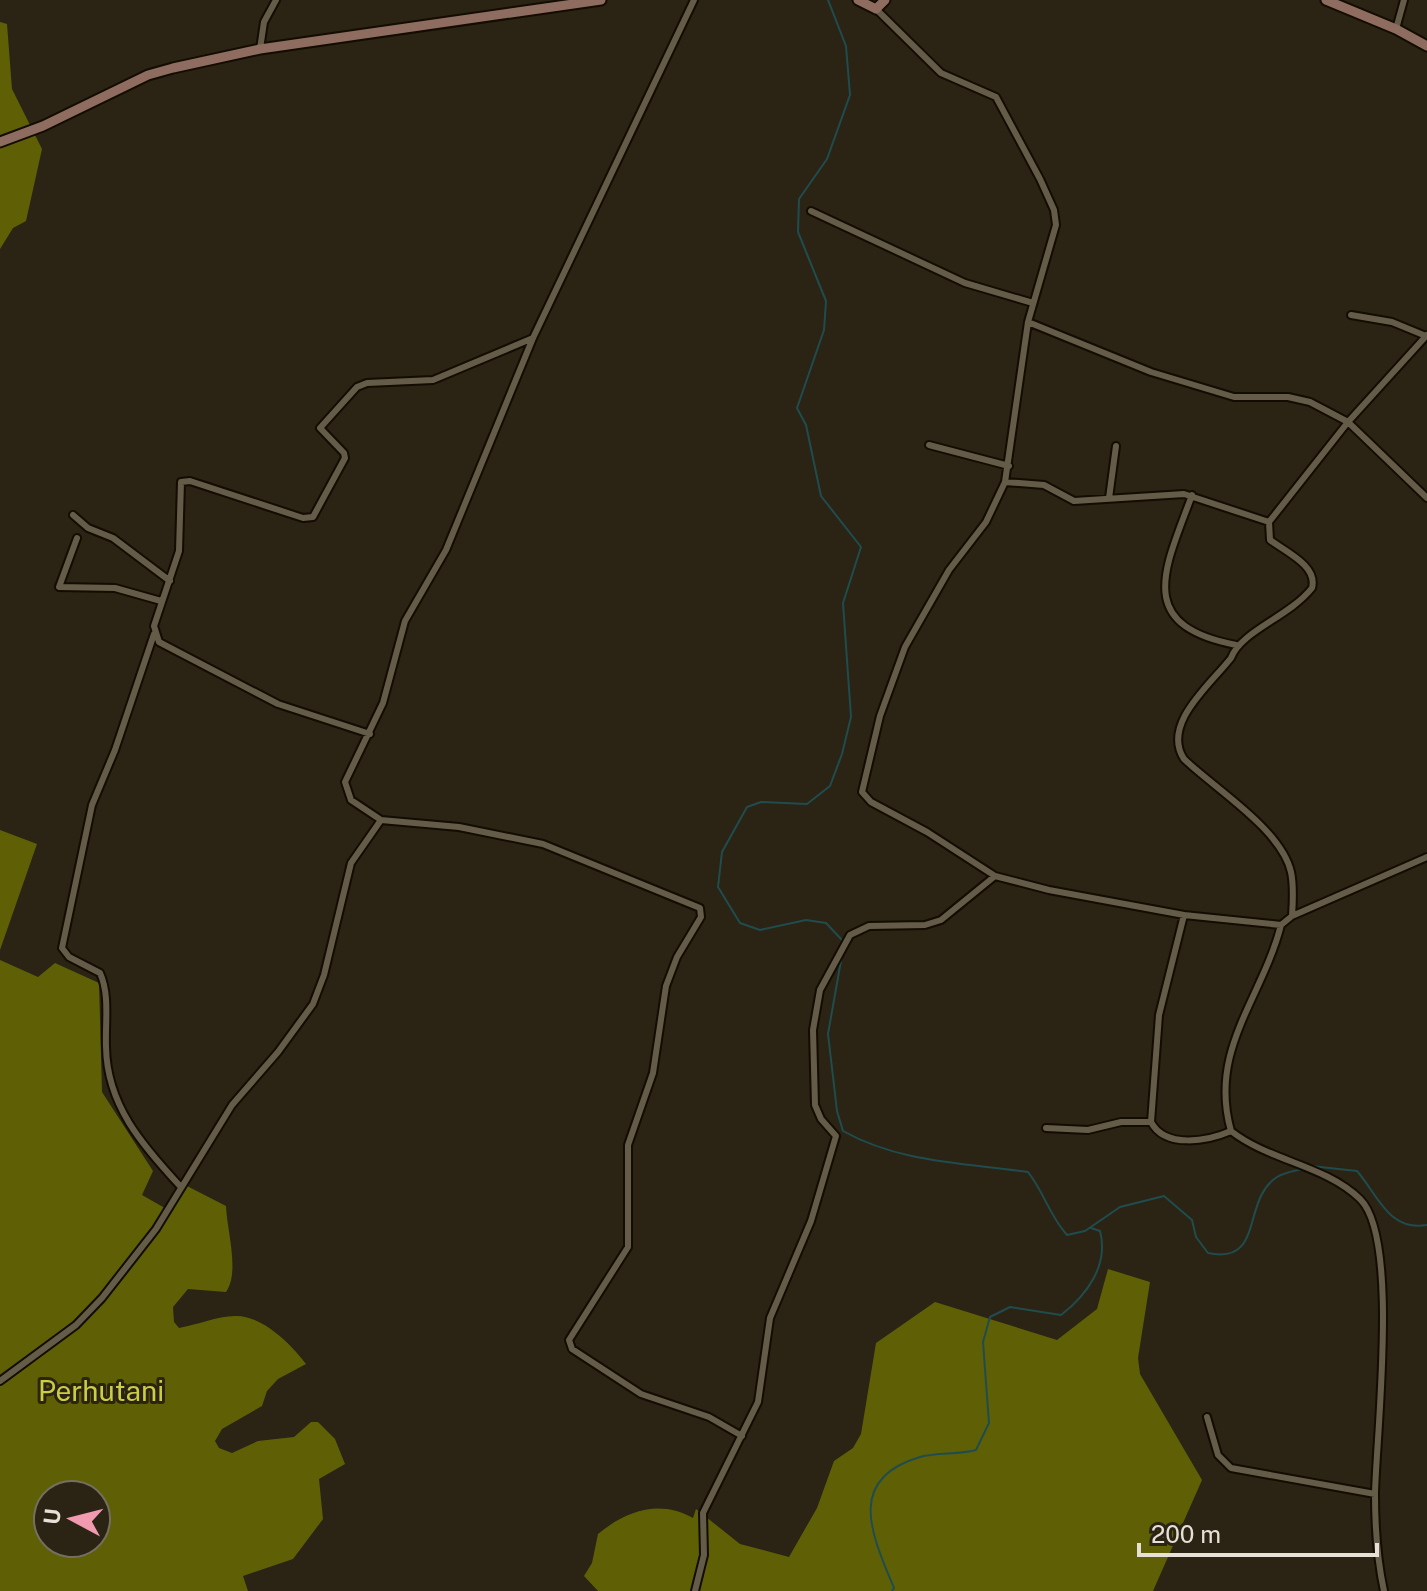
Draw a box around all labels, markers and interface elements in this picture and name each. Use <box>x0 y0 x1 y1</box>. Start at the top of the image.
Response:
park label: Perhutani <box>38 1374 164 1407</box>
north arrow <box>32 1479 112 1559</box>
text: U <box>38 1507 66 1526</box>
scale bar <box>1139 1507 1377 1557</box>
text: 200 m <box>1151 1520 1221 1548</box>

